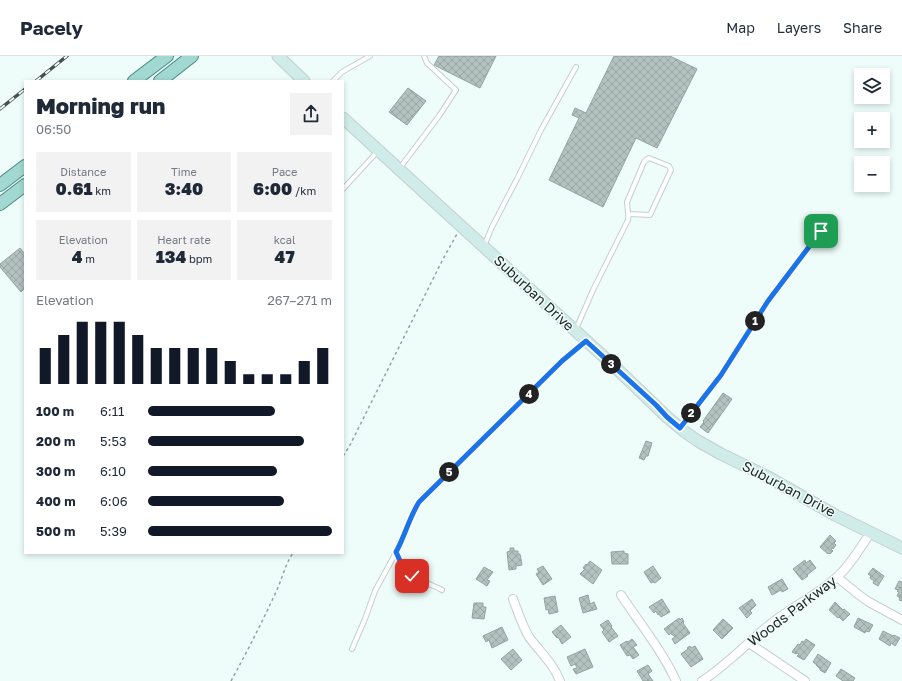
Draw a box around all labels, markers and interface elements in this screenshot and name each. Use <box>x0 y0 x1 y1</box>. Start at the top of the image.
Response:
text: Pacely <box>20 16 83 39</box>
text: Map <box>726 19 755 36</box>
text: Layers <box>777 19 821 36</box>
text: Share <box>843 19 882 36</box>
map controls <box>854 68 890 192</box>
button: layers <box>854 68 890 104</box>
text: Morning run <box>36 92 165 119</box>
button: share <box>290 93 332 135</box>
button: + <box>854 112 890 148</box>
text: 06:50 <box>36 121 71 137</box>
button: − <box>854 156 890 192</box>
text: Distance <box>60 165 106 178</box>
text: Time <box>171 165 197 178</box>
text: Pace <box>272 165 298 178</box>
text: 0.61 <box>56 178 92 199</box>
text: 3:40 <box>165 178 203 199</box>
text: 6:00 <box>253 178 292 199</box>
text: km <box>92 184 111 197</box>
text: /km <box>292 184 316 197</box>
pin <box>804 214 838 248</box>
icon: arrive <box>810 220 832 242</box>
text: Elevation <box>59 233 108 246</box>
text: Heart rate <box>157 233 211 246</box>
text: kcal <box>274 233 296 246</box>
text: 4 <box>72 246 82 267</box>
text: 134 <box>156 246 186 267</box>
text: 47 <box>275 246 295 267</box>
street label: Suburban Drive <box>491 251 578 334</box>
text: m <box>82 252 95 265</box>
text: bpm <box>186 252 212 265</box>
text: Elevation <box>36 292 94 308</box>
text: 267–271 m <box>267 292 332 308</box>
pin: 1 <box>745 311 765 331</box>
text: 1 <box>752 314 758 327</box>
pin: 3 <box>601 354 621 374</box>
text: 3 <box>608 357 614 370</box>
pin: 4 <box>519 384 539 404</box>
text: 4 <box>526 387 532 400</box>
text: 100 m <box>36 403 74 419</box>
text: 6:11 <box>100 403 124 419</box>
pin: 2 <box>681 403 701 423</box>
text: 2 <box>688 406 694 419</box>
text: 200 m <box>36 433 75 449</box>
text: 5:53 <box>100 433 127 449</box>
street label: Suburban Drive <box>740 457 839 520</box>
pin: 5 <box>439 462 459 482</box>
text: 300 m <box>36 463 75 479</box>
text: 6:10 <box>100 463 126 479</box>
text: 5 <box>446 465 452 478</box>
text: 400 m <box>36 493 76 509</box>
text: 6:06 <box>100 493 128 509</box>
text: 500 m <box>36 523 75 539</box>
text: 5:39 <box>100 523 127 539</box>
pin <box>395 559 429 593</box>
icon: check <box>401 565 423 587</box>
street label: Woods Parkway <box>744 572 839 649</box>

